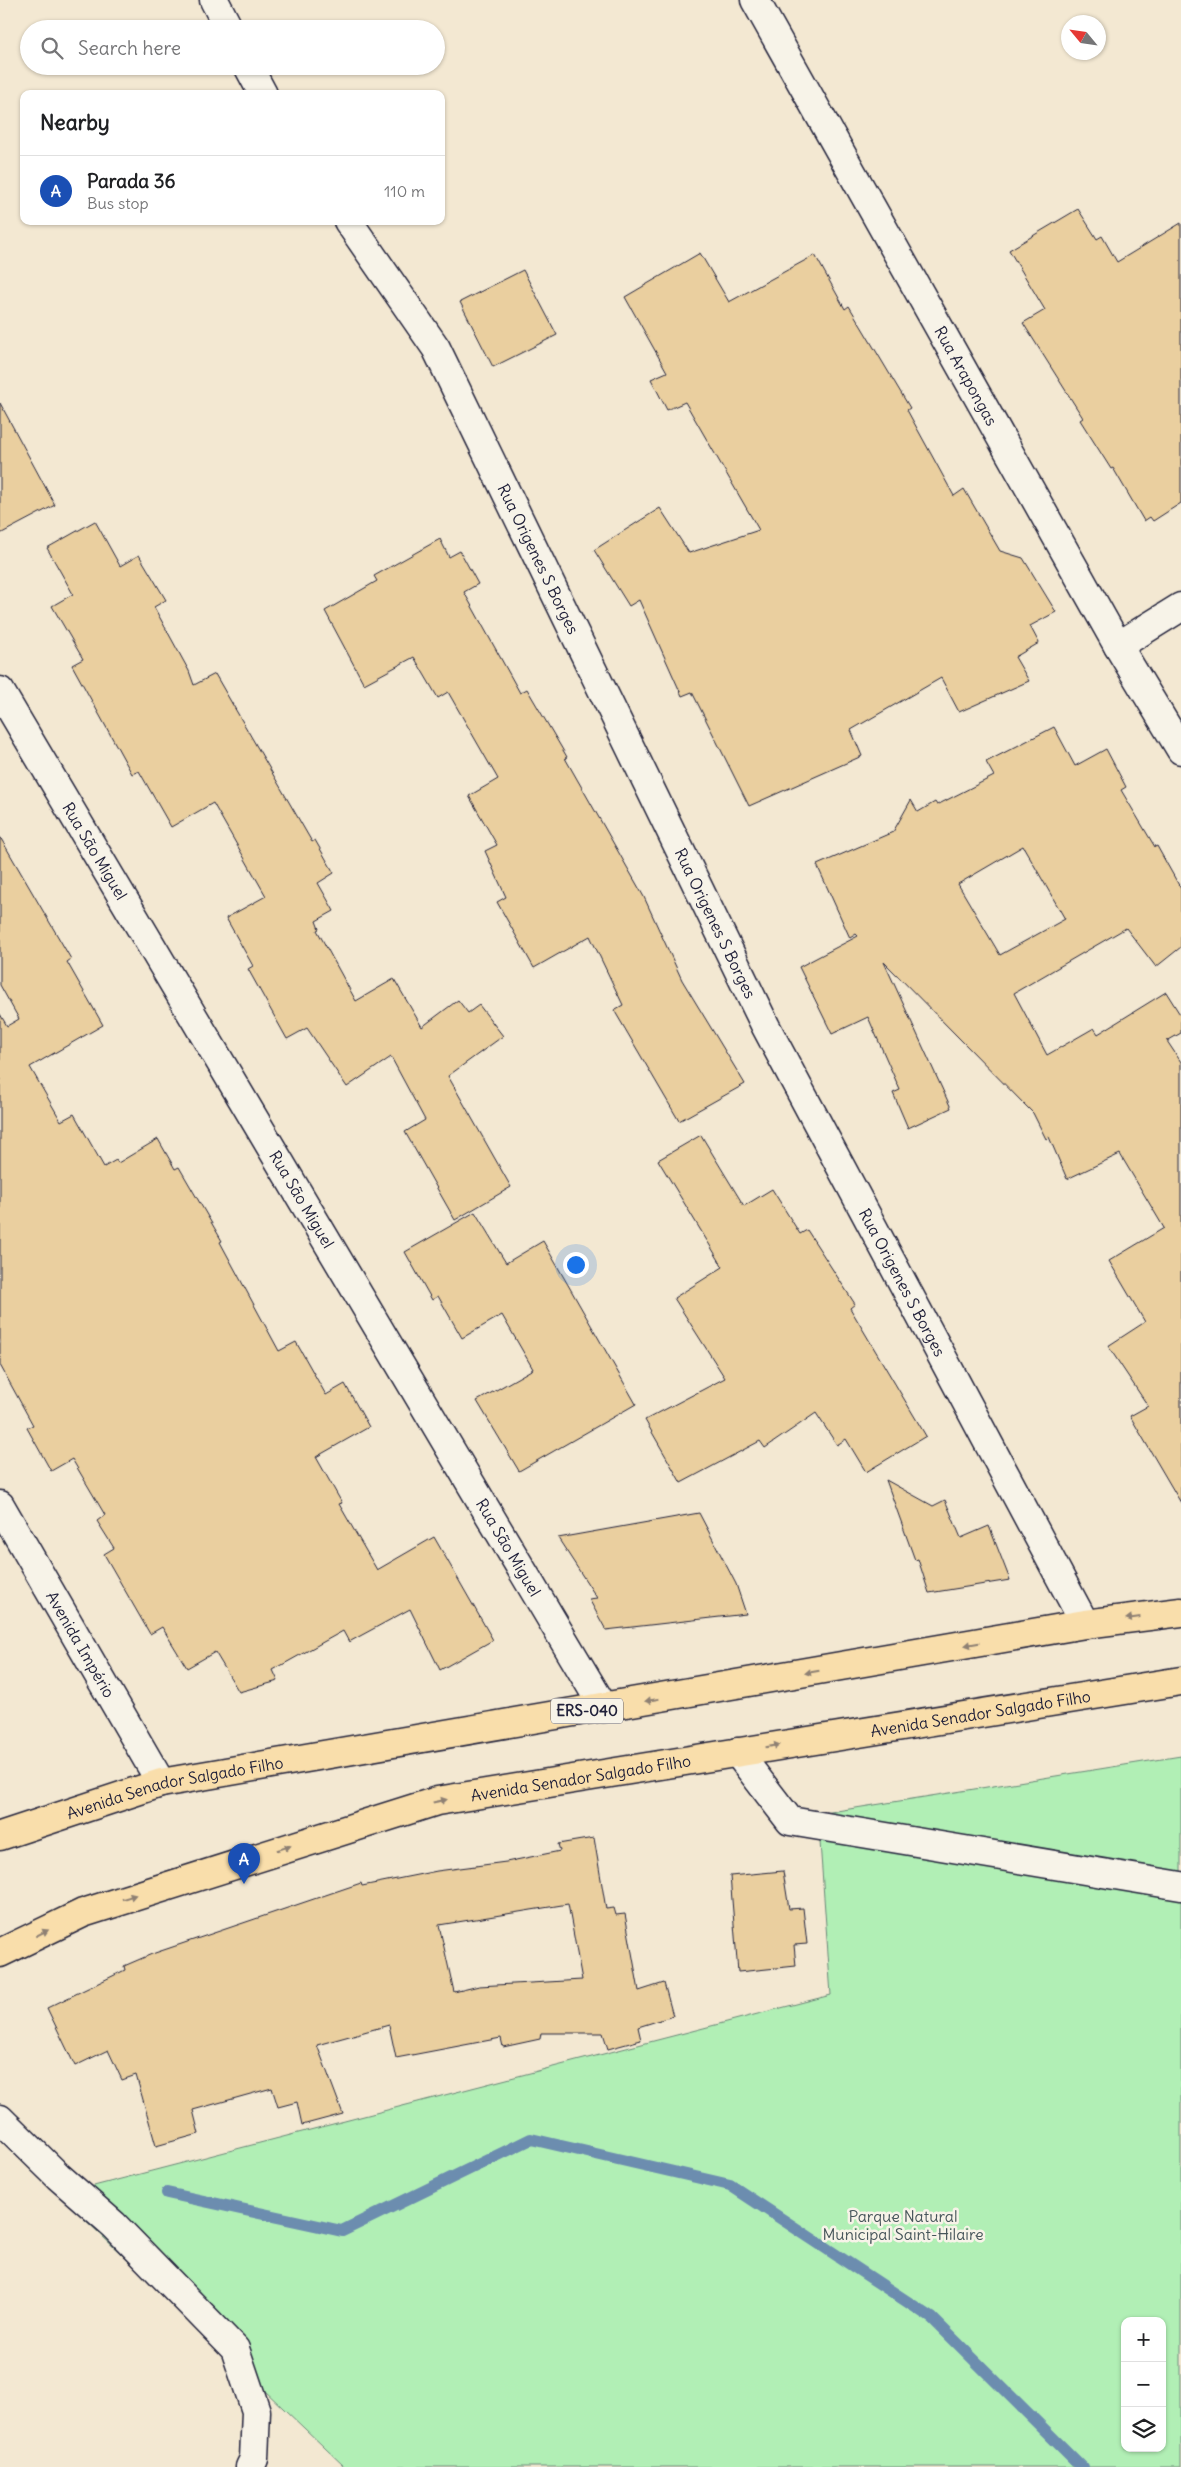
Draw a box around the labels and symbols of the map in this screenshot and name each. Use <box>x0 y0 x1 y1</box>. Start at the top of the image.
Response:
north arrow <box>1061 15 1106 60</box>
street label: Rua Arapongas <box>930 323 1002 429</box>
street label: Rua Origenes S Borges <box>493 480 584 637</box>
street label: Rua São Miguel <box>58 799 132 903</box>
street label: Rua Origenes S Borges <box>671 845 761 1002</box>
street label: Rua São Miguel <box>265 1147 338 1252</box>
street label: Rua Origenes S Borges <box>855 1205 950 1360</box>
your location <box>563 1252 589 1278</box>
street label: Rua São Miguel <box>472 1495 545 1600</box>
street label: Avenida Império <box>42 1588 119 1701</box>
one-way arrow <box>1124 1614 1140 1622</box>
one-way arrow <box>964 1640 980 1648</box>
one-way arrow <box>804 1668 820 1676</box>
street label: Avenida Senador Salgado Filho <box>869 1686 1092 1741</box>
one-way arrow <box>644 1696 660 1704</box>
road number: ERS-040 <box>551 1698 623 1724</box>
one-way arrow <box>765 1742 781 1750</box>
street label: Avenida Senador Salgado Filho <box>469 1750 692 1805</box>
street label: Avenida Senador Salgado Filho <box>64 1752 285 1823</box>
one-way arrow <box>432 1797 447 1805</box>
pin: A <box>228 1843 260 1884</box>
one-way arrow <box>277 1844 292 1851</box>
one-way arrow <box>122 1893 137 1901</box>
one-way arrow <box>34 1929 49 1937</box>
park label: Parque Natural Municipal Saint-Hilaire <box>822 2206 984 2244</box>

